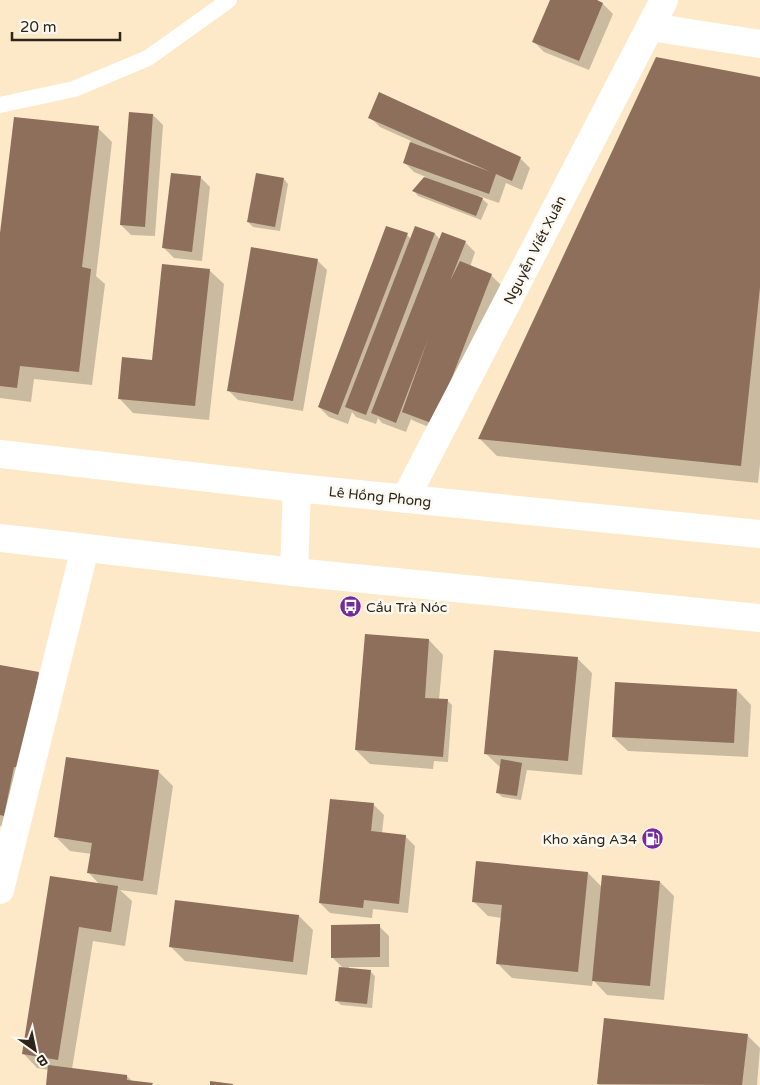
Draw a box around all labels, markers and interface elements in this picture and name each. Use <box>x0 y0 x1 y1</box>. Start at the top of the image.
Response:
scale bar <box>12 10 120 42</box>
text: 20 m <box>20 18 57 36</box>
street label: Nguyễn Viết Xuân <box>500 193 570 307</box>
street label: Lê Hồng Phong <box>328 483 432 511</box>
bus stop icon: Cầu Trà Nóc <box>338 595 362 619</box>
place label: Cầu Trà Nóc <box>366 599 447 616</box>
fuel station icon: Kho xăng A34 <box>641 827 665 851</box>
place label: Kho xăng A34 <box>542 831 637 848</box>
north arrow <box>10 1025 60 1075</box>
text: B <box>33 1051 51 1070</box>

